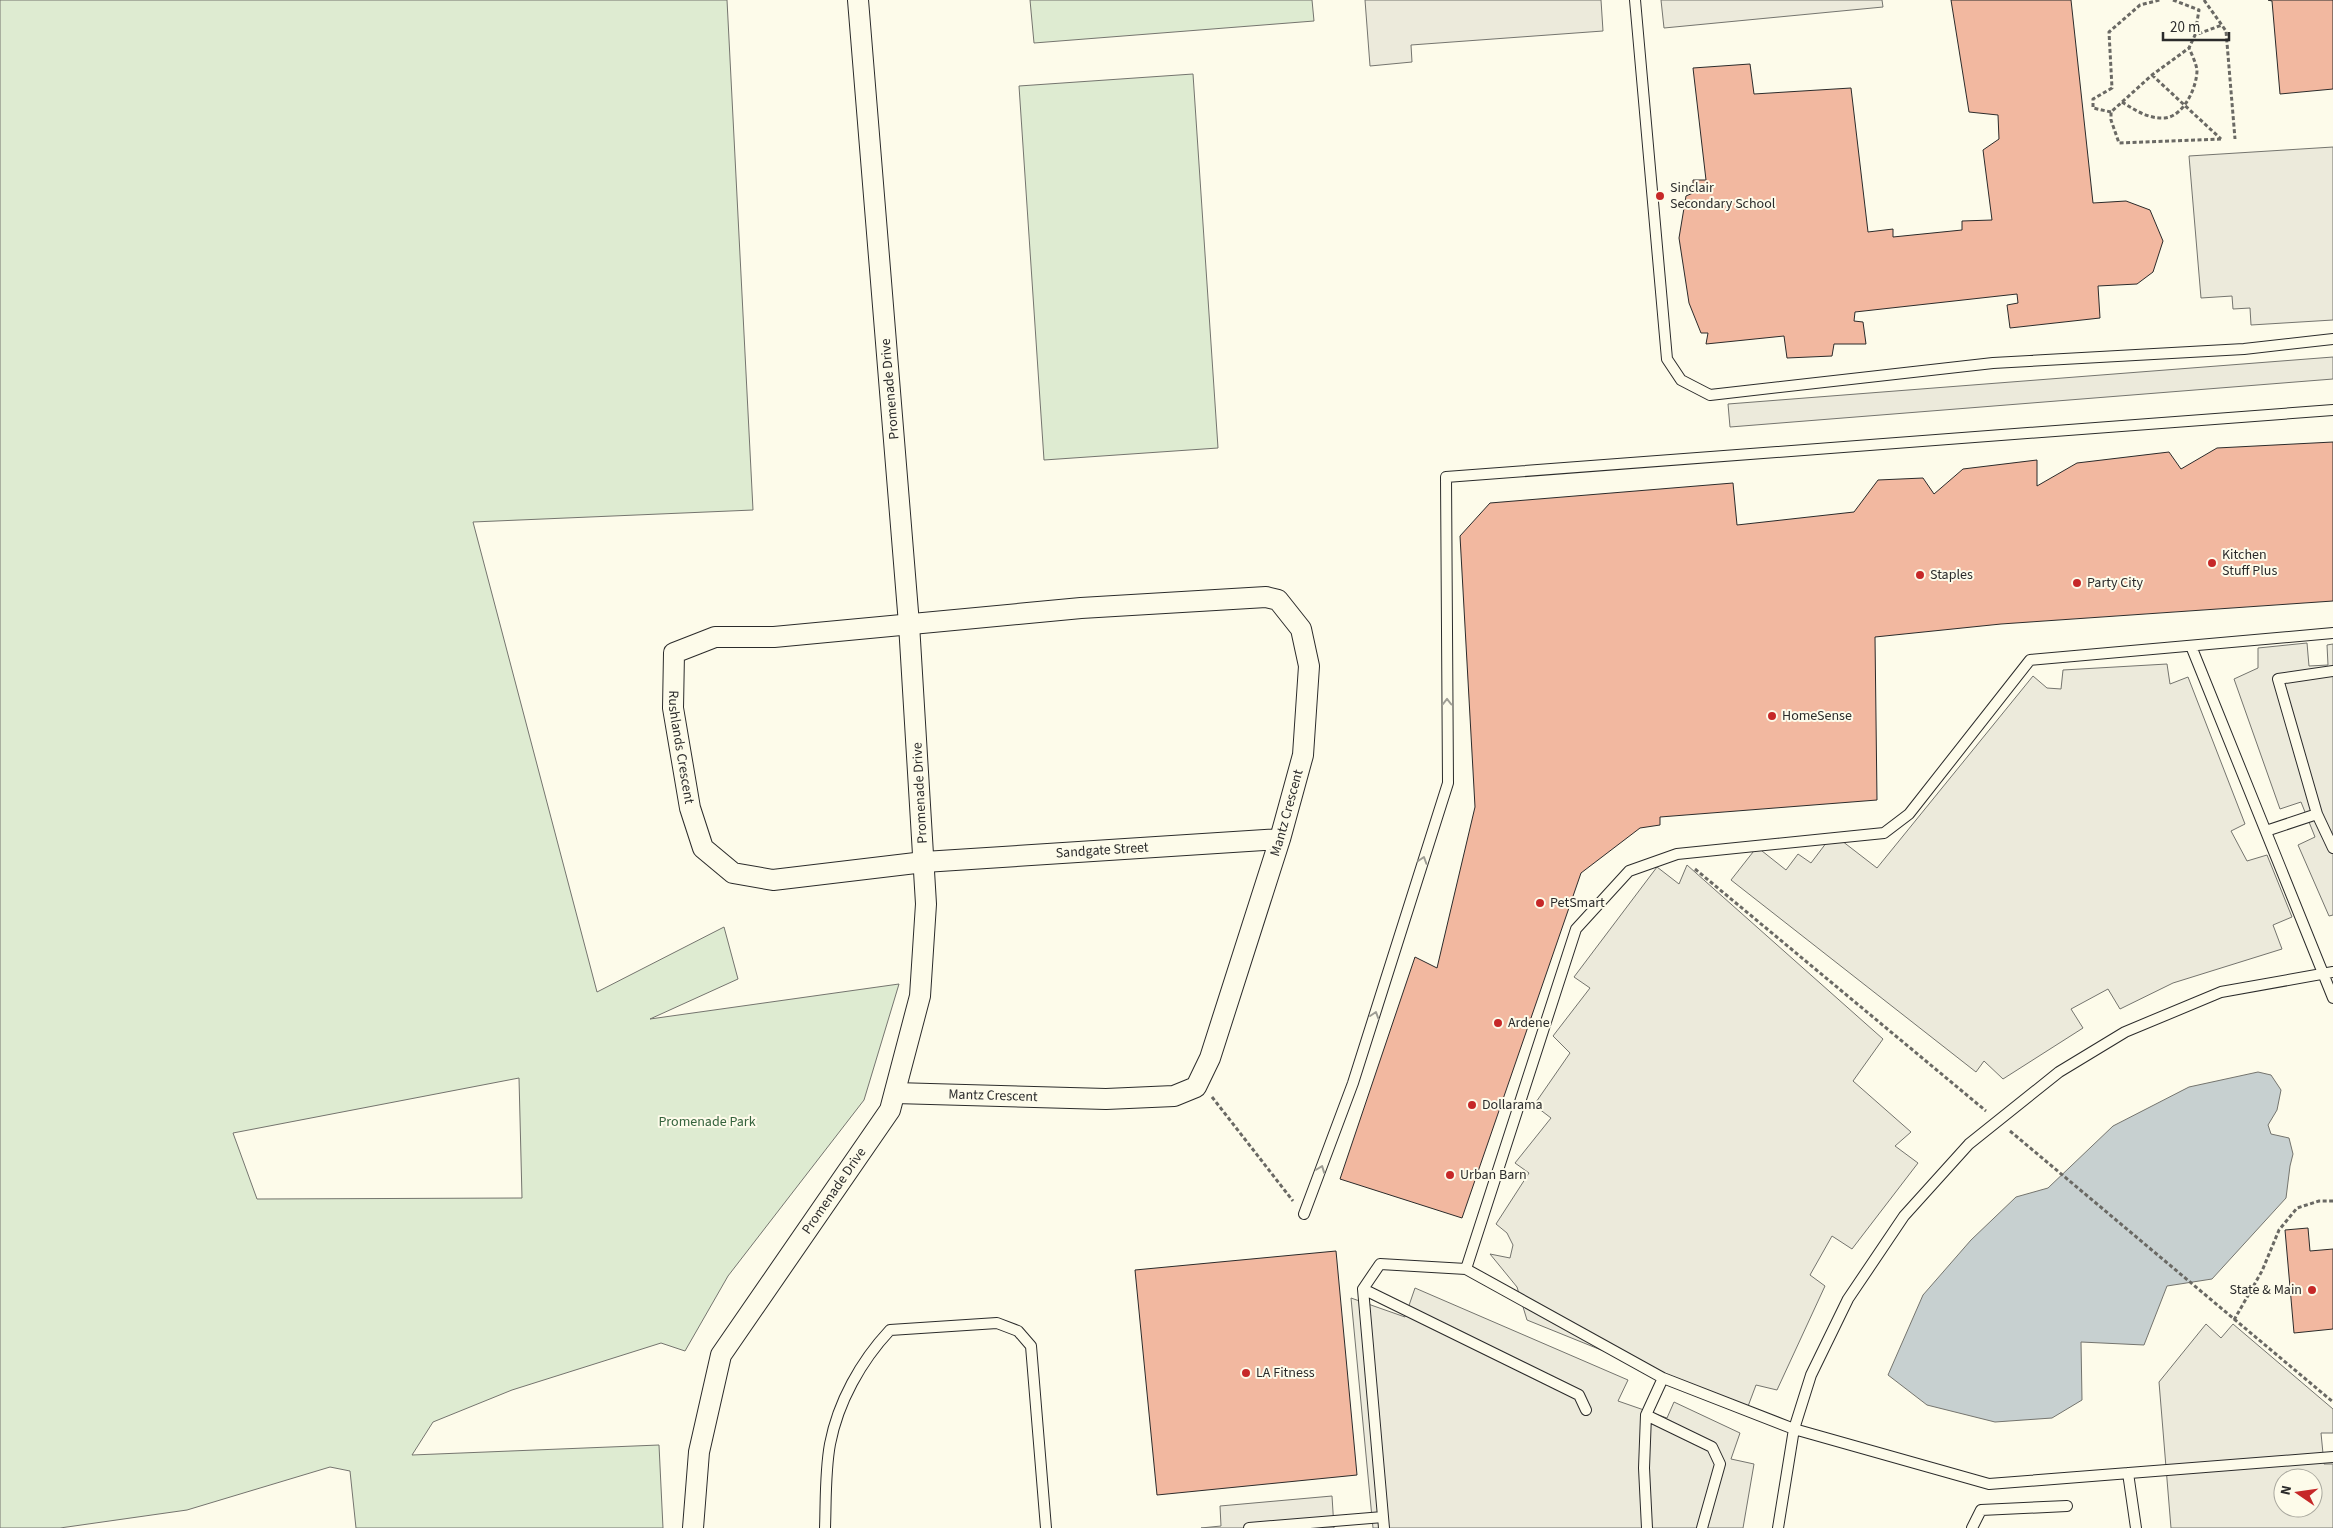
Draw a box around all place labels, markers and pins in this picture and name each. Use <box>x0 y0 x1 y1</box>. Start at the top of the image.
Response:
place label: Sinclair Secondary School <box>1670 178 1776 214</box>
marker: Sinclair Secondary School <box>1654 190 1666 202</box>
place label: Kitchen Stuff Plus <box>2222 545 2277 581</box>
marker: Kitchen Stuff Plus <box>2206 557 2218 569</box>
place label: Staples <box>1930 565 1973 585</box>
marker: Staples <box>1914 569 1926 581</box>
place label: Party City <box>2087 573 2143 593</box>
marker: Party City <box>2071 577 2083 589</box>
place label: HomeSense <box>1782 706 1852 726</box>
marker: HomeSense <box>1766 710 1778 722</box>
place label: PetSmart <box>1550 893 1605 913</box>
marker: PetSmart <box>1534 897 1546 909</box>
place label: Ardene <box>1508 1013 1550 1033</box>
marker: Ardene <box>1492 1017 1504 1029</box>
place label: Dollarama <box>1482 1095 1543 1115</box>
marker: Dollarama <box>1466 1099 1478 1111</box>
place label: Urban Barn <box>1460 1165 1527 1185</box>
marker: Urban Barn <box>1444 1169 1456 1181</box>
place label: State & Main <box>2230 1280 2302 1300</box>
marker: State & Main <box>2306 1284 2318 1296</box>
place label: LA Fitness <box>1256 1363 1315 1383</box>
marker: LA Fitness <box>1240 1367 1252 1379</box>

